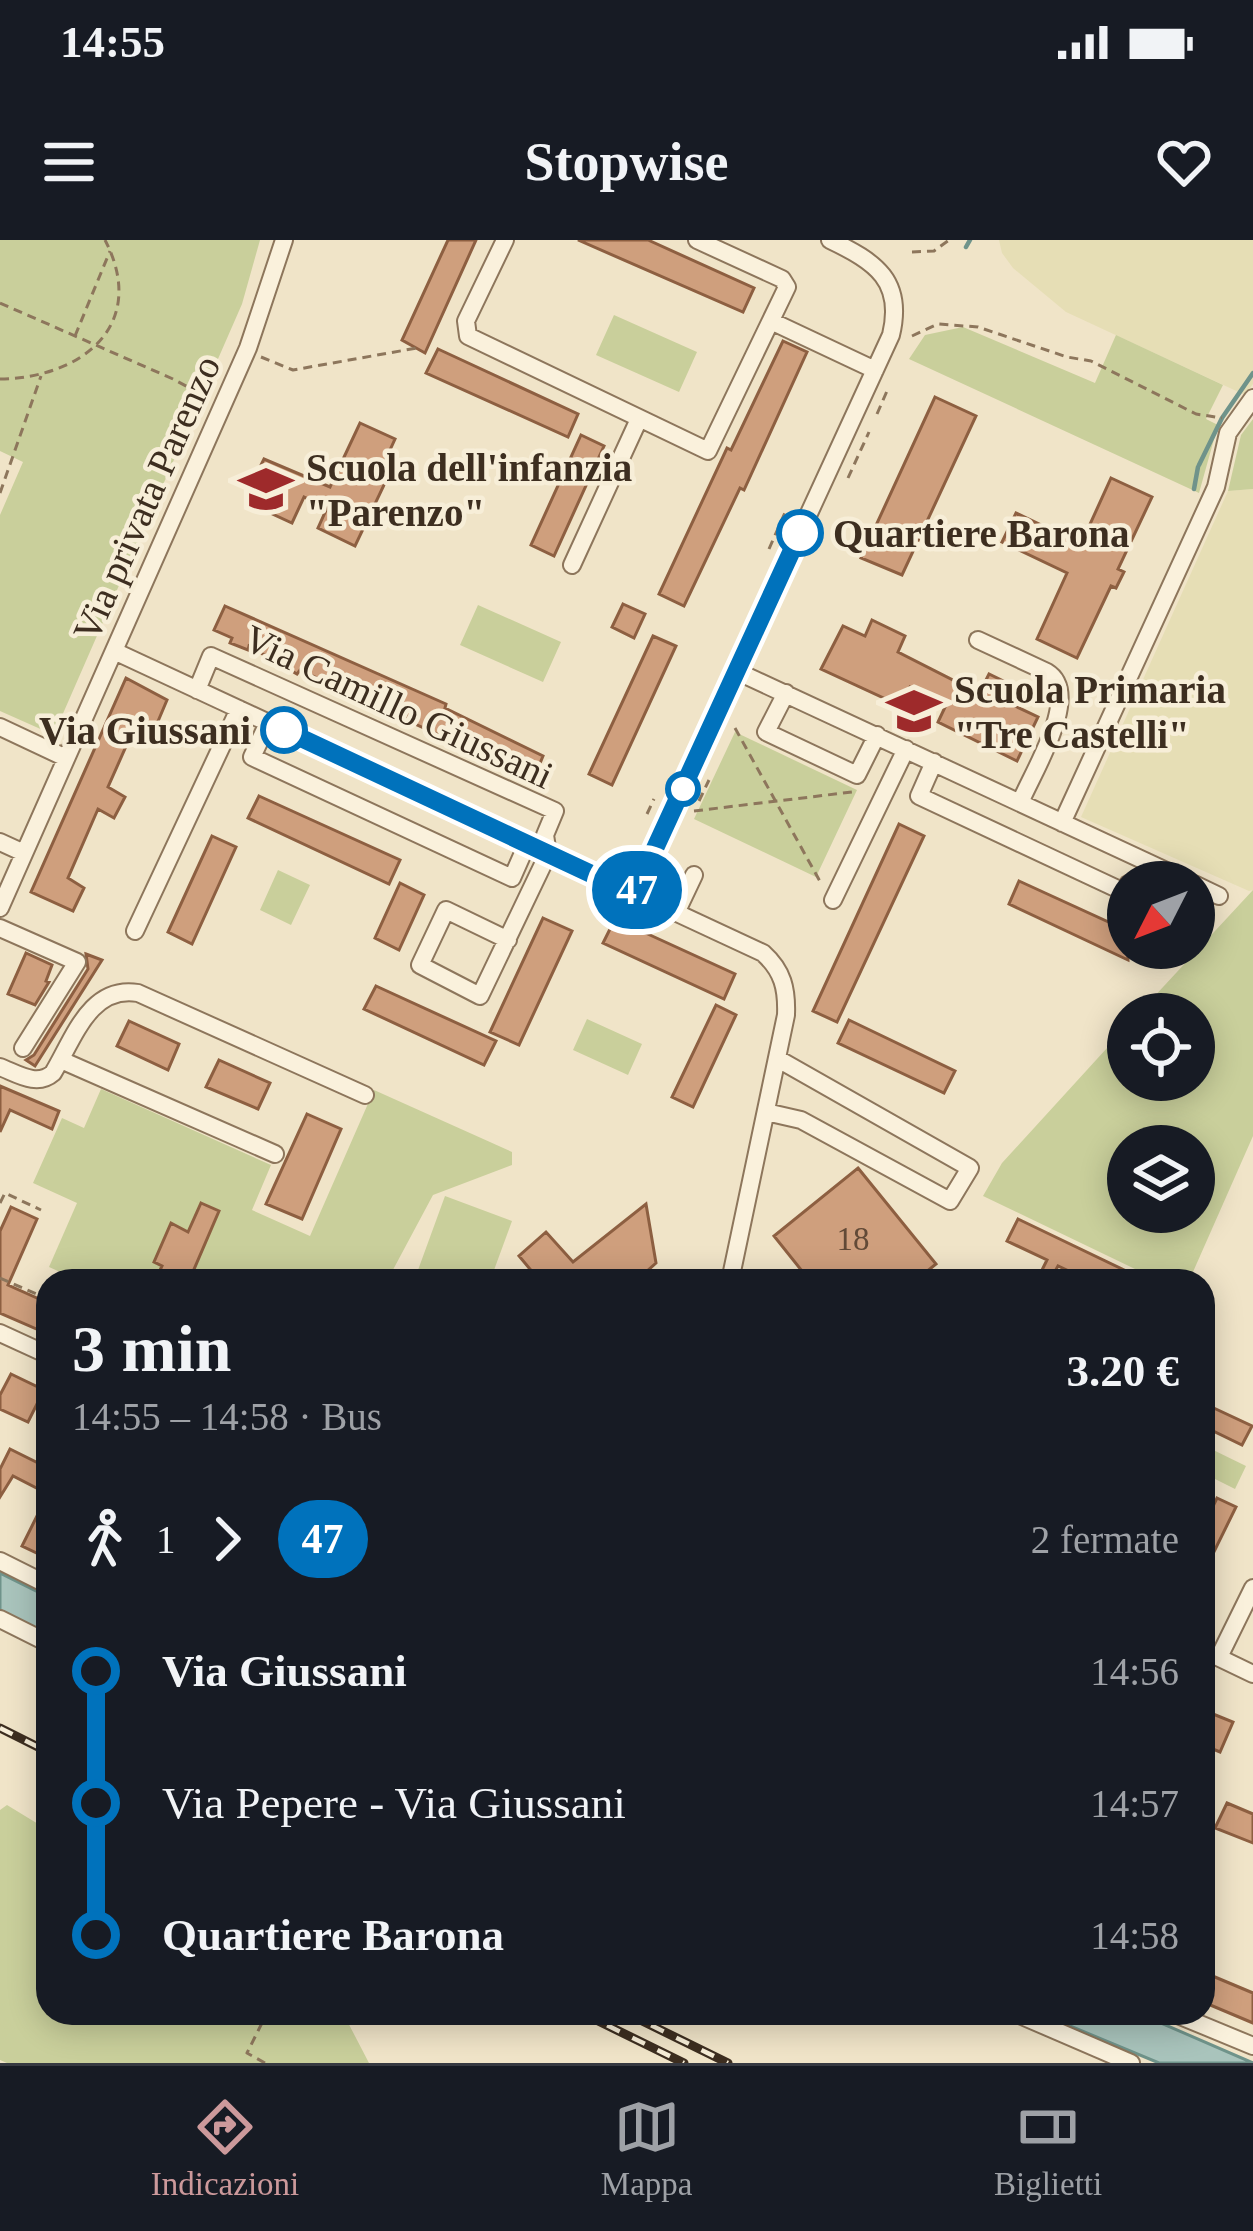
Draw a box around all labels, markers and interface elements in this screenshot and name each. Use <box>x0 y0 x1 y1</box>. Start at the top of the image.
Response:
text: 14:55 <box>60 17 165 67</box>
icon: menu <box>36 129 102 195</box>
icon: heart <box>1151 129 1217 195</box>
text: Stopwise <box>524 132 729 192</box>
street label: Via privata Parenzo <box>64 349 230 648</box>
place label: Scuola dell'infanzia "Parenzo" <box>306 446 632 534</box>
school or university icon: Scuola dell'infanzia "Parenzo" <box>237 460 295 518</box>
marker: Quartiere Barona <box>778 511 822 555</box>
place label: Quartiere Barona <box>833 512 1129 555</box>
street label: Via Camillo Giussani <box>238 616 560 797</box>
place label: Scuola Primaria "Tre Castelli" <box>954 668 1226 756</box>
school or university icon: Scuola Primaria "Tre Castelli" <box>885 682 943 740</box>
marker: Via Giussani <box>262 708 306 752</box>
place label: Via Giussani <box>39 709 251 752</box>
unlabelled marker <box>667 773 699 805</box>
line badge: 47 <box>583 851 691 929</box>
north arrow <box>1107 861 1215 969</box>
map controls <box>1107 861 1215 1233</box>
text: 47 <box>616 867 658 913</box>
button: locate <box>1107 993 1215 1101</box>
button: layers <box>1107 1125 1215 1233</box>
house number: 18 <box>837 1221 870 1257</box>
text: 3 min <box>72 1312 232 1385</box>
text: 3.20 € <box>1067 1346 1179 1396</box>
text: 14:55 – 14:58 · Bus <box>72 1395 382 1438</box>
icon: walk <box>72 1506 138 1572</box>
icon: forward <box>194 1506 260 1572</box>
text: 47 <box>302 1516 344 1562</box>
text: 1 <box>156 1518 176 1561</box>
text: 2 fermate <box>1031 1518 1179 1561</box>
text: Via Giussani <box>162 1646 407 1696</box>
text: 14:56 <box>1090 1650 1179 1693</box>
text: Via Pepere - Via Giussani <box>162 1778 626 1828</box>
text: 14:57 <box>1090 1782 1179 1825</box>
text: Quartiere Barona <box>162 1910 504 1960</box>
text: 14:58 <box>1090 1914 1179 1957</box>
tab: Indicazioni <box>151 2094 299 2203</box>
tab: Mappa <box>601 2094 692 2203</box>
tab: Biglietti <box>994 2094 1102 2203</box>

